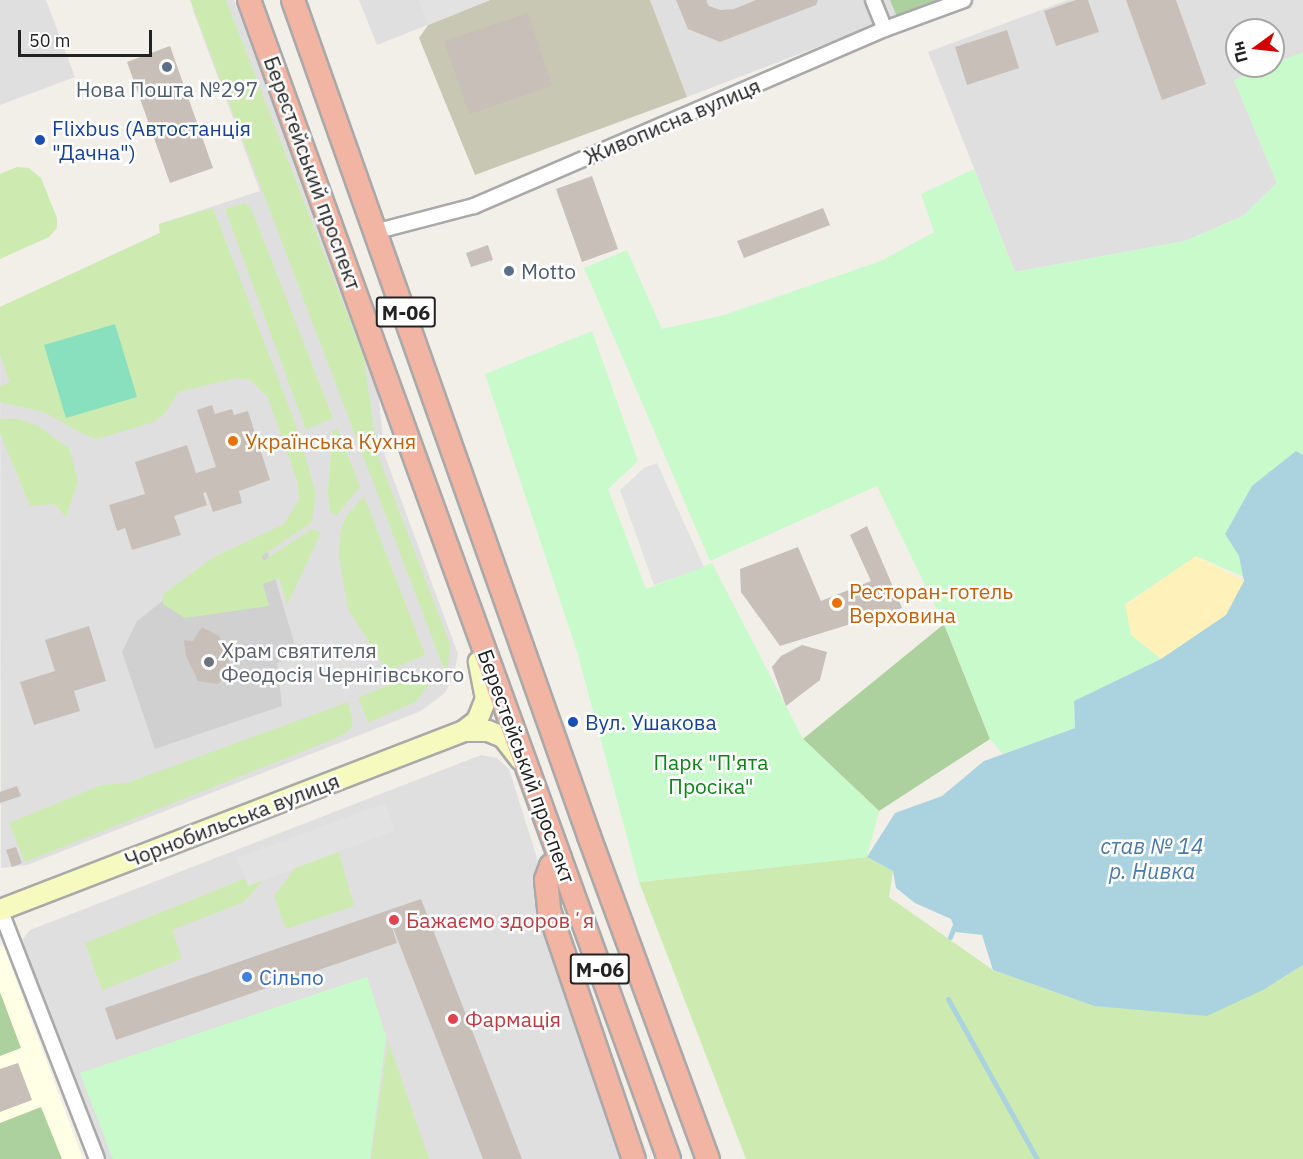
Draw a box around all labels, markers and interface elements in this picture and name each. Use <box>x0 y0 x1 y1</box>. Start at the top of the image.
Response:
scale bar <box>21 18 154 56</box>
north arrow <box>1225 18 1285 78</box>
text: 50 m <box>29 29 71 52</box>
text: Пн <box>1227 39 1252 65</box>
street label: Берестейський проспект <box>259 53 367 293</box>
marker: Нова Пошта №297 <box>160 60 174 74</box>
street label: Живописна вулиця <box>580 72 764 170</box>
place label: Нова Пошта №297 <box>76 76 258 102</box>
place label: Flixbus (Автостанція "Дачна") <box>52 115 251 165</box>
marker: Flixbus (Автостанція "Дачна") <box>33 133 47 147</box>
place label: Motto <box>521 258 576 284</box>
marker: Motto <box>502 264 516 278</box>
road number: М-06 <box>374 295 438 329</box>
place label: Українська Кухня <box>245 428 416 454</box>
marker: Українська Кухня <box>226 434 240 448</box>
place label: Ресторан-готель Верховина <box>849 578 1013 628</box>
marker: Ресторан-готель Верховина <box>830 596 844 610</box>
place label: Храм святителя Феодосія Чернігівського <box>221 637 464 687</box>
street label: Берестейський проспект <box>473 646 581 886</box>
marker: Храм святителя Феодосія Чернігівського <box>202 655 216 669</box>
place label: Вул. Ушакова <box>585 709 717 735</box>
marker: Вул. Ушакова <box>566 715 580 729</box>
park label: Парк "П'ята Просіка" <box>654 749 768 799</box>
street label: Чорнобильська вулиця <box>121 767 343 873</box>
water label: став № 14 р. Нивка <box>1100 832 1204 884</box>
place label: Бажаємо здоровʼя <box>406 907 594 933</box>
marker: Бажаємо здоровʼя <box>387 913 401 927</box>
road number: М-06 <box>568 952 632 986</box>
place label: Сільпо <box>259 964 324 990</box>
marker: Сільпо <box>240 970 254 984</box>
place label: Фармація <box>465 1006 561 1032</box>
marker: Фармація <box>446 1012 460 1026</box>

